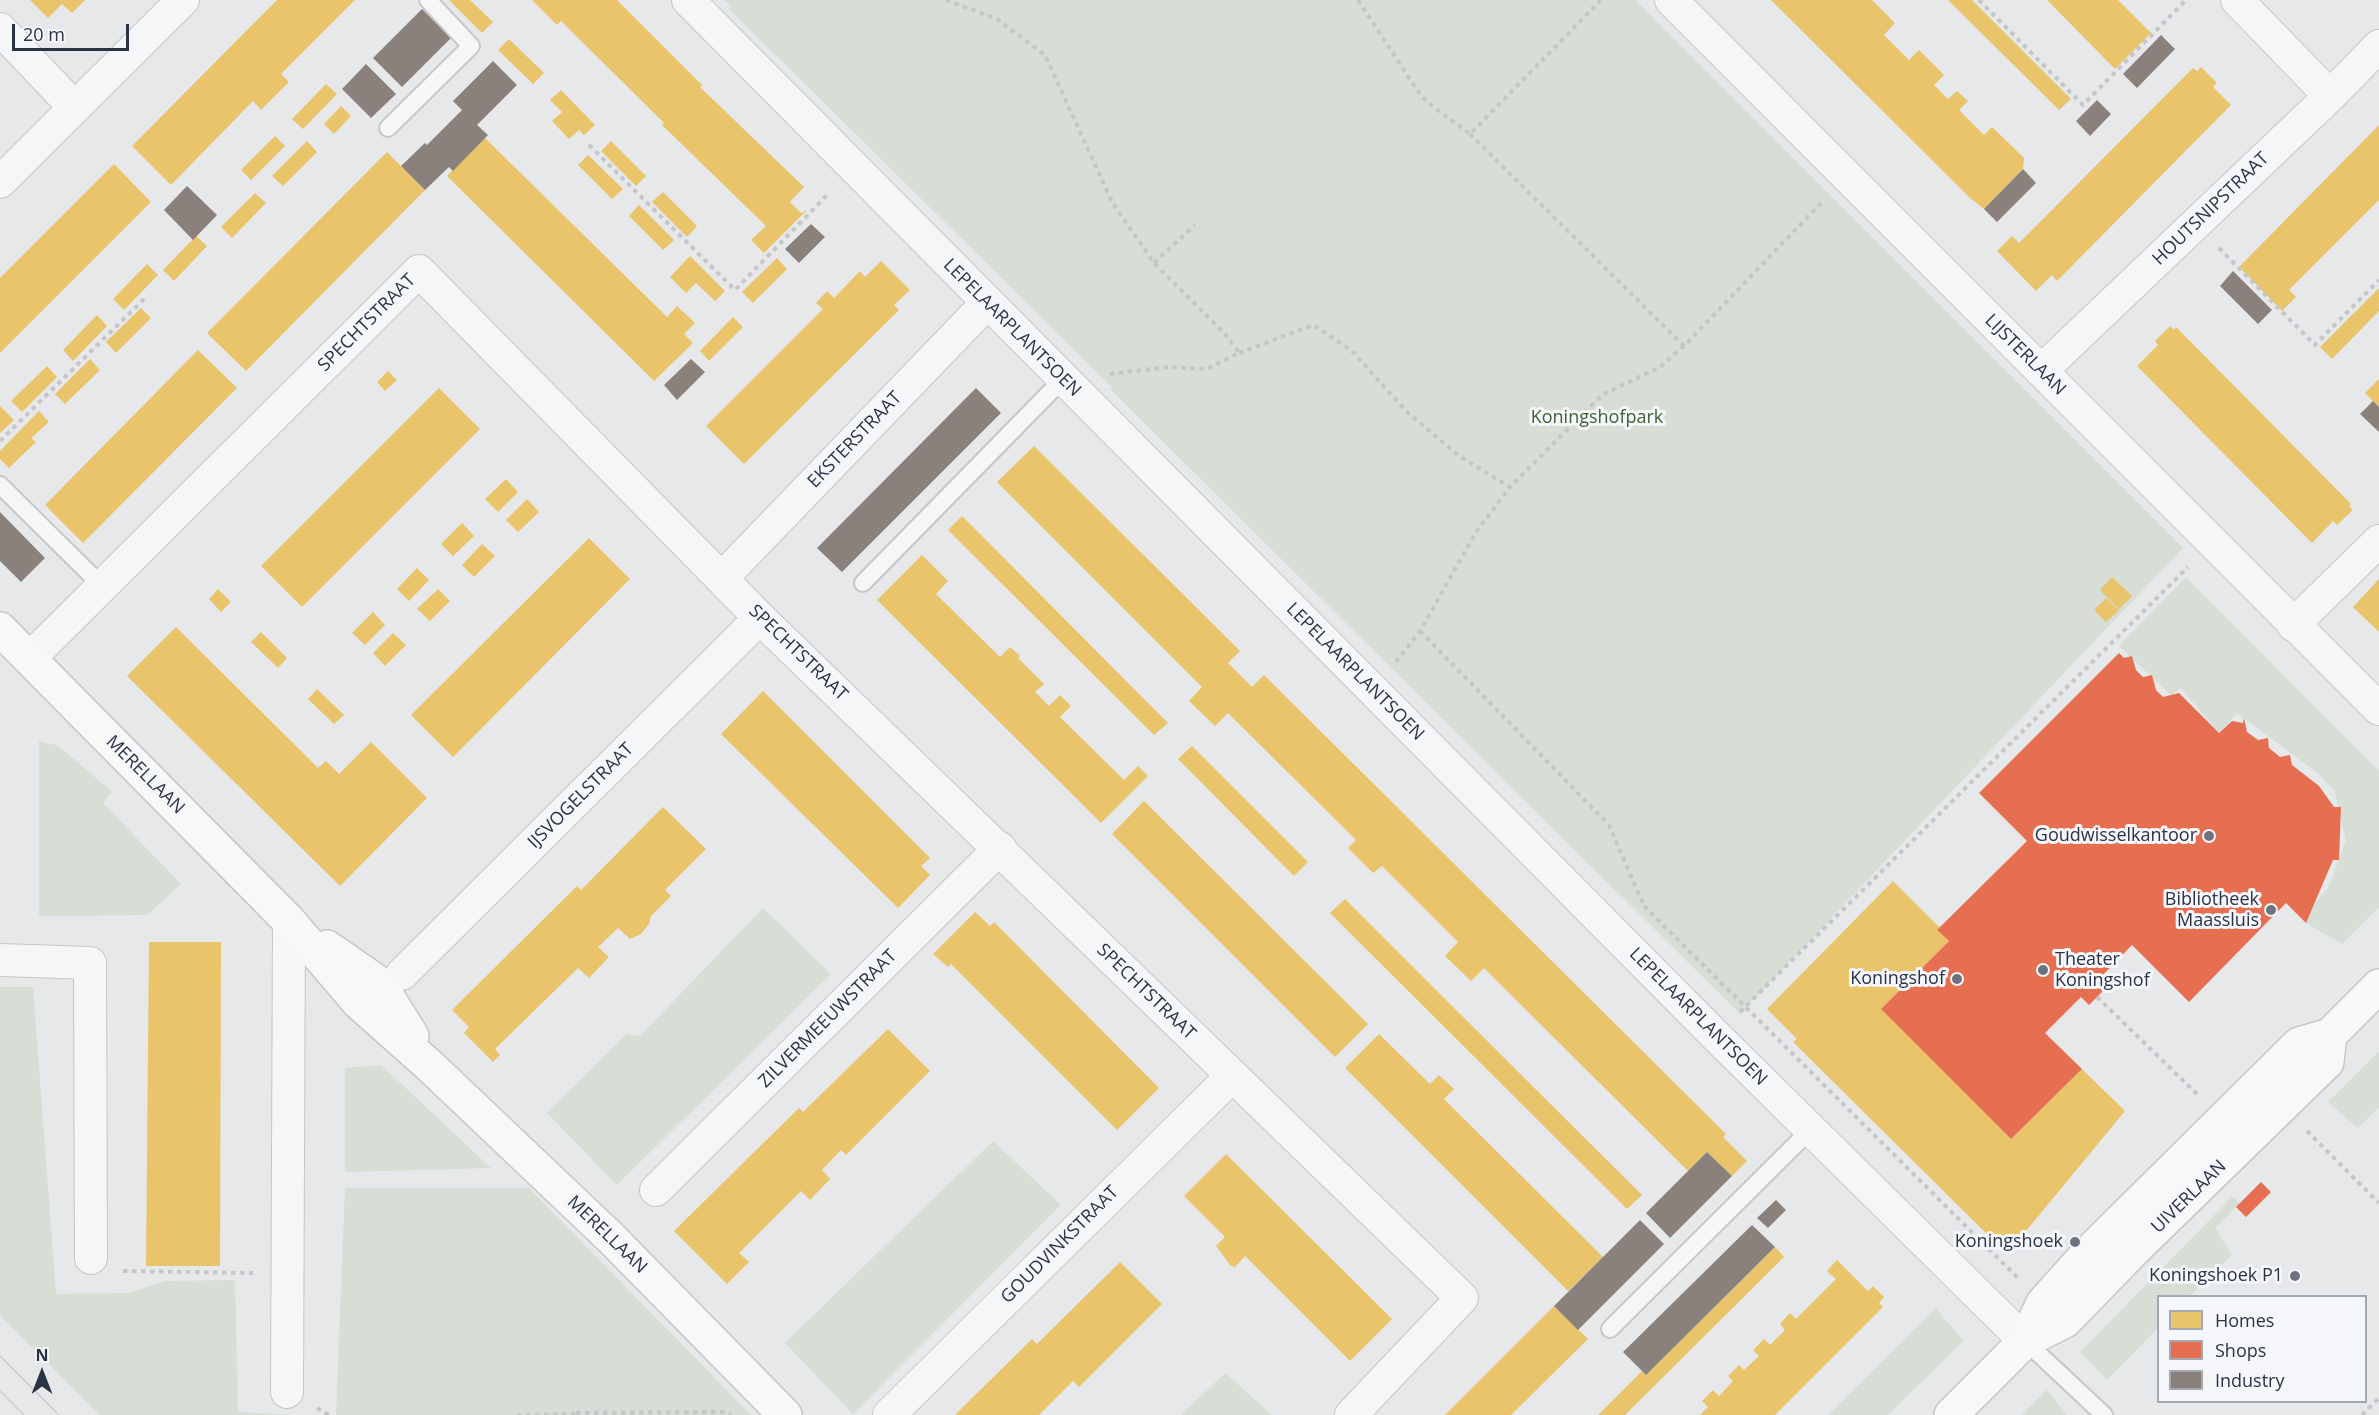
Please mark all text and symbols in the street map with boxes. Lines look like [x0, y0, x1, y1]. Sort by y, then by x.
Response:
scale bar [15, 12, 132, 50]
text: 20 m [23, 22, 65, 46]
street label: HOUTSNIPSTRAAT [2148, 148, 2274, 270]
street label: LEPELAARPLANTSOEN [939, 255, 1085, 401]
street label: SPECHTSTRAAT [314, 270, 420, 376]
street label: LIJSTERLAAN [1980, 310, 2070, 400]
street label: EKSTERSTRAAT [804, 387, 906, 493]
park label: Koningshofpark [1531, 407, 1663, 429]
street label: LEPELAARPLANTSOEN [1282, 599, 1428, 745]
street label: SPECHTSTRAAT [744, 600, 852, 706]
street label: MERELLAAN [101, 731, 189, 819]
street label: IJSVOGELSTRAAT [524, 739, 638, 853]
place label: Goudwisselkantoor [2035, 825, 2197, 847]
marker: Goudwisselkantoor [2202, 829, 2216, 843]
place label: Bibliotheek Maassluis [2165, 889, 2259, 932]
marker: Bibliotheek Maassluis [2264, 903, 2278, 917]
street label: SPECHTSTRAAT [1092, 939, 1200, 1045]
street label: LEPELAARPLANTSOEN [1625, 944, 1771, 1090]
street label: ZILVERMEEUWSTRAAT [755, 946, 901, 1092]
place label: Theater Koningshof [2055, 949, 2150, 992]
marker: Theater Koningshof [2036, 963, 2050, 977]
place label: Koningshof [1850, 968, 1945, 990]
marker: Koningshof [1950, 972, 1964, 986]
street label: UIVERLAAN [2147, 1156, 2231, 1238]
street label: GOUDVINKSTRAAT [997, 1182, 1123, 1308]
street label: MERELLAAN [563, 1192, 651, 1278]
place label: Koningshoek [1955, 1231, 2063, 1253]
marker: Koningshoek [2068, 1235, 2082, 1249]
place label: Koningshoek P1 [2149, 1265, 2283, 1287]
marker: Koningshoek P1 [2288, 1269, 2302, 1283]
legend [2157, 1295, 2367, 1403]
text: Homes [2215, 1308, 2274, 1332]
text: Shops [2215, 1338, 2266, 1362]
north arrow [12, 1343, 72, 1403]
text: N [35, 1344, 49, 1366]
text: Industry [2215, 1368, 2285, 1392]

